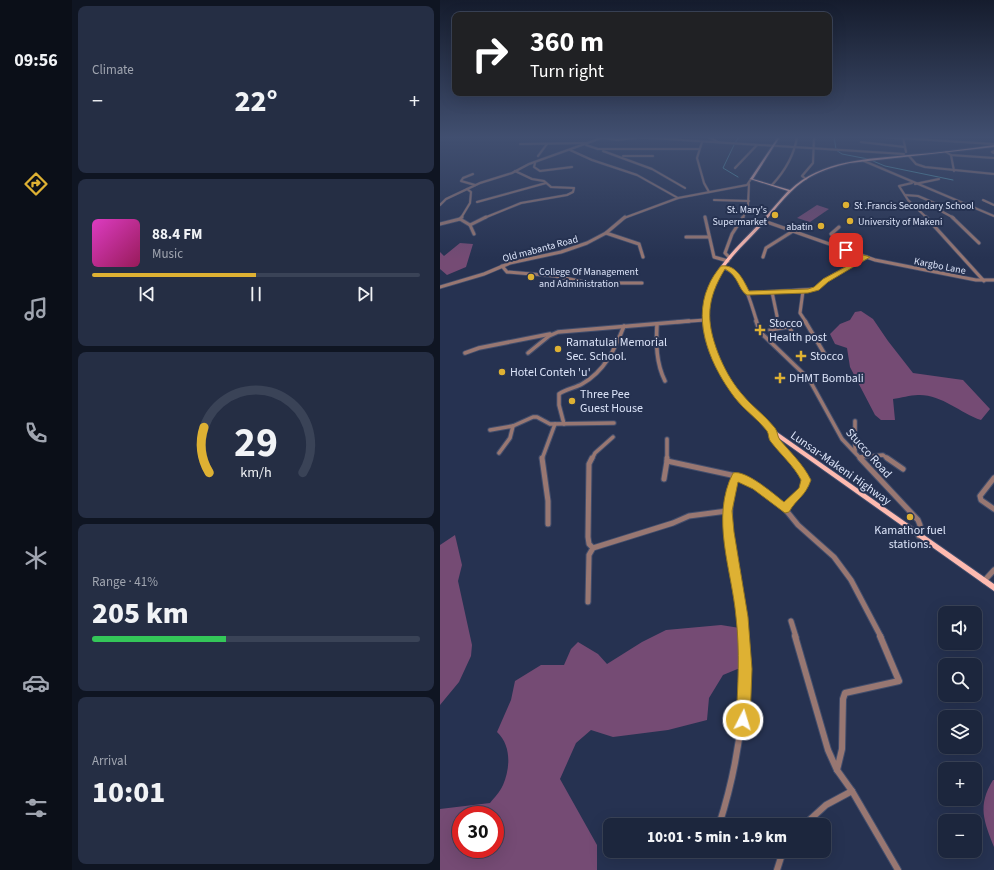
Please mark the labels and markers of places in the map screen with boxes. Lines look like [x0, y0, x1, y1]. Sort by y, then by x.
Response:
place label: St .Francis Secondary School [854, 199, 974, 213]
marker: St .Francis Secondary School [841, 200, 851, 210]
place label: St. Mary's Supermarket [712, 203, 768, 229]
marker: St. Mary's Supermarket [770, 210, 780, 220]
place label: University of Makeni [858, 215, 942, 229]
marker: University of Makeni [845, 216, 855, 226]
place label: abatin [786, 220, 813, 234]
marker: abatin [816, 221, 826, 231]
pin [829, 233, 863, 267]
place label: College Of Management and Administration [539, 265, 639, 291]
marker: College Of Management and Administration [526, 272, 536, 282]
place label: Stocco Health post [769, 315, 827, 346]
marker: Stocco Health post [754, 324, 766, 336]
place label: Ramatulai Memorial Sec. School. [566, 334, 667, 365]
marker: Ramatulai Memorial Sec. School. [553, 344, 563, 354]
place label: Stocco [810, 348, 843, 365]
marker: Stocco [795, 350, 807, 362]
place label: Hotel Conteh 'u' [510, 364, 591, 381]
marker: Hotel Conteh 'u' [497, 367, 507, 377]
place label: DHMT Bombali [789, 370, 864, 387]
marker: DHMT Bombali [774, 372, 786, 384]
place label: Three Pee Guest House [580, 386, 643, 417]
marker: Three Pee Guest House [567, 396, 577, 406]
marker: Kamathor fuel stations. [905, 512, 915, 522]
place label: Kamathor fuel stations. [874, 522, 946, 553]

